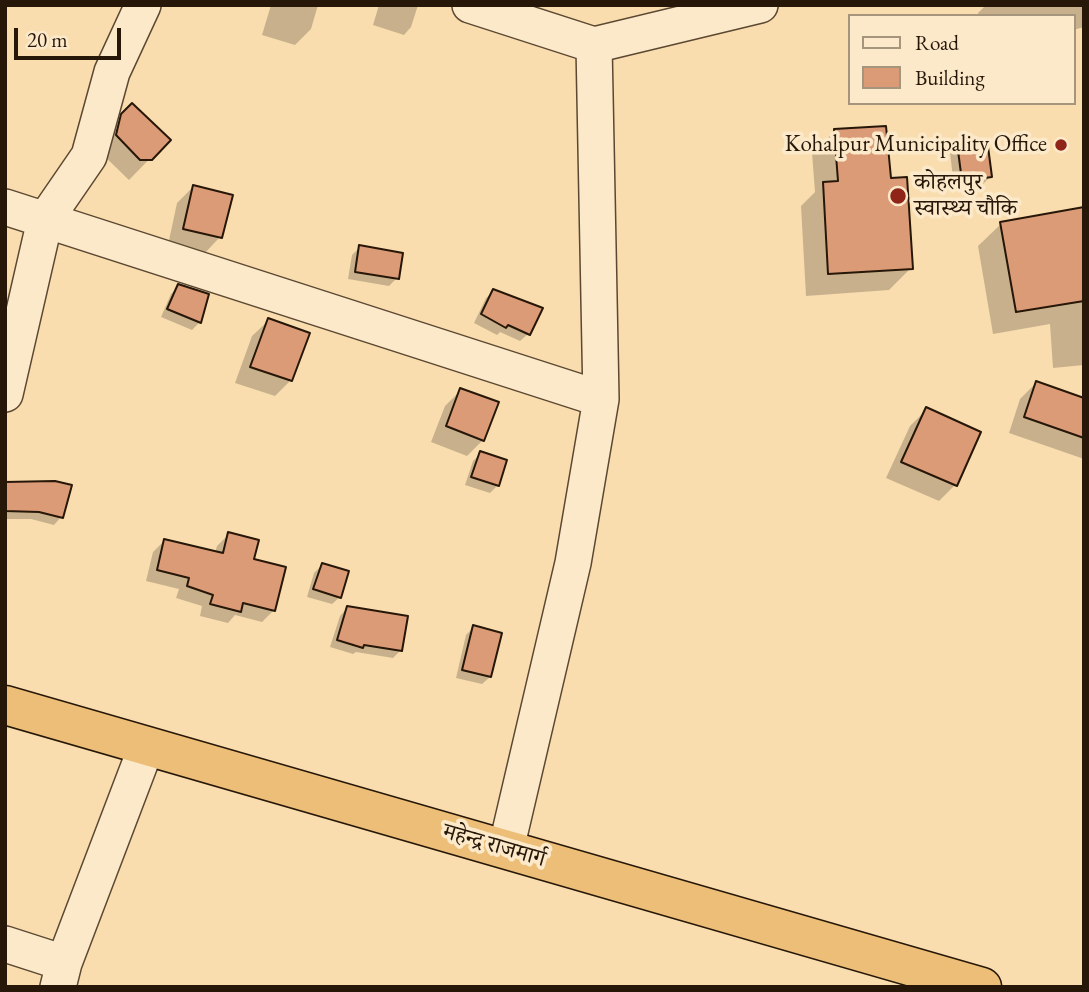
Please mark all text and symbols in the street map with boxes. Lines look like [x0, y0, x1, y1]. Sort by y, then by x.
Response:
scale bar [18, 14, 124, 58]
legend [848, 14, 1075, 105]
text: 20 m [27, 26, 68, 53]
text: Road [915, 29, 959, 56]
text: Building [915, 64, 985, 91]
place label: Kohalpur Municipality Office [785, 131, 1047, 159]
marker: Kohalpur Municipality Office [1053, 137, 1069, 153]
place label: कोहलपुर स्वास्थ्य चौकि [914, 169, 1017, 223]
marker: कोहलपुर स्वास्थ्य चौकि [888, 186, 908, 206]
street label: महेन्द्र राजमार्ग [439, 818, 549, 874]

